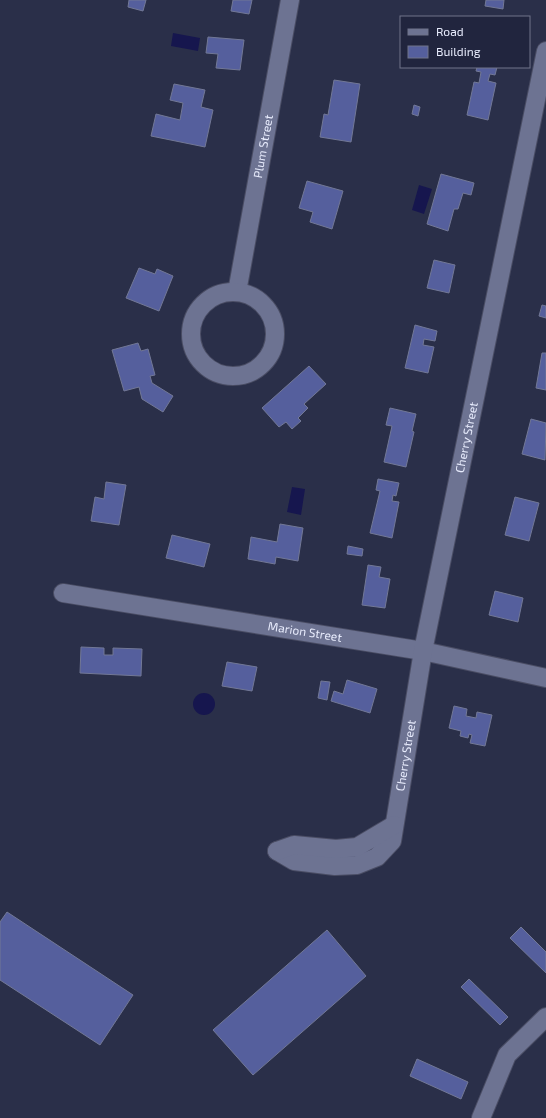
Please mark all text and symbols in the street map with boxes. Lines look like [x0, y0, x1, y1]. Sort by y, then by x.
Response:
legend [400, 16, 530, 68]
text: Road [436, 24, 464, 38]
text: Building [436, 44, 481, 58]
street label: Plum Street [250, 113, 275, 179]
street label: Cherry Street [452, 400, 480, 474]
street label: Marion Street [267, 618, 343, 644]
street label: Cherry Street [392, 718, 418, 792]

